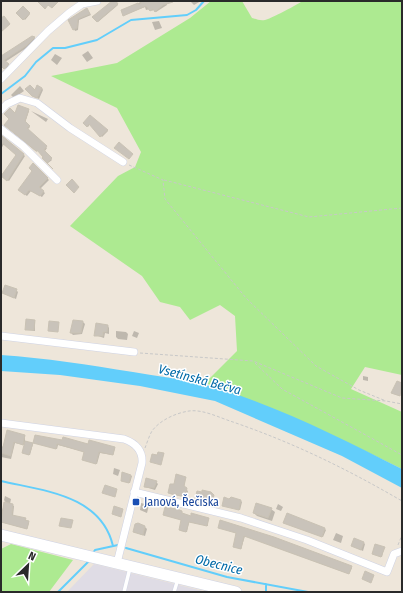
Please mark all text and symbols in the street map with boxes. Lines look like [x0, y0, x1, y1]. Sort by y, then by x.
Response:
water label: Vsetínská Bečva [157, 361, 243, 398]
place label: Janová, Řečiska [144, 494, 219, 509]
marker: Janová, Řečiska [131, 497, 141, 507]
north arrow [8, 545, 48, 585]
text: N [26, 549, 38, 564]
water label: Obecnice [194, 551, 244, 578]

